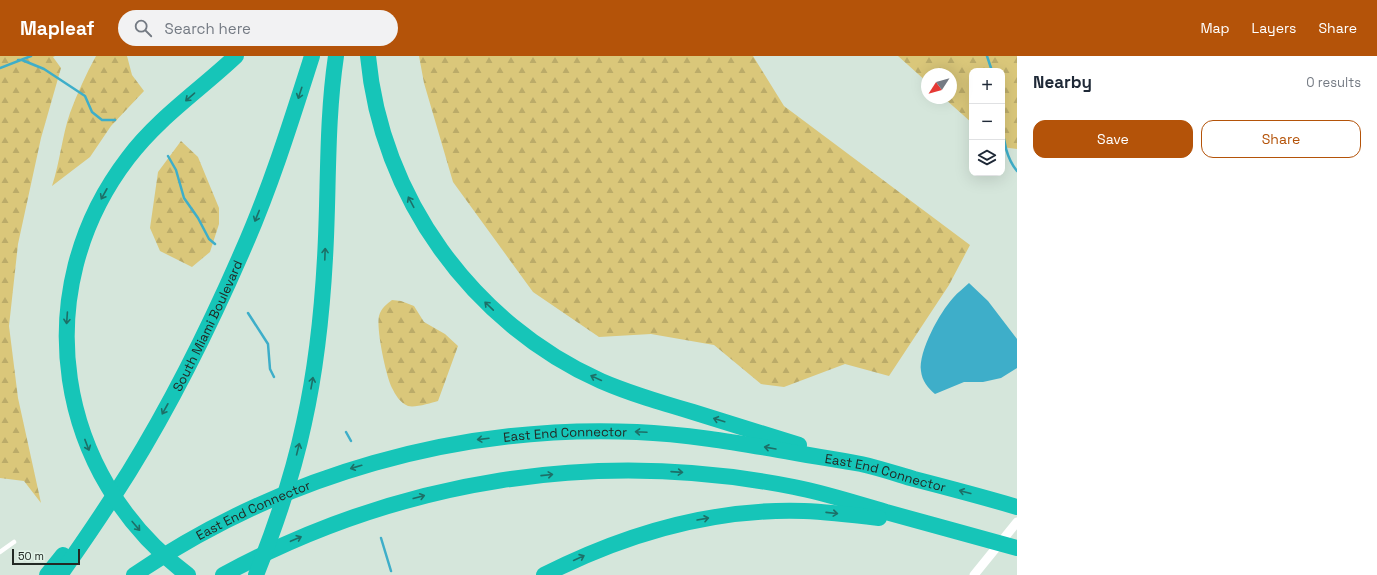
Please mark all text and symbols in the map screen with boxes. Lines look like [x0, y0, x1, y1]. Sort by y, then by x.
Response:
search box [118, 10, 398, 46]
text: Mapleaf [20, 16, 94, 41]
icon: search [132, 17, 154, 39]
text: Search here [164, 19, 251, 38]
text: Map [1200, 19, 1230, 37]
text: Layers [1252, 19, 1296, 37]
text: Share [1318, 19, 1357, 37]
north arrow [921, 68, 957, 104]
map controls [969, 68, 1005, 176]
button: + [969, 68, 1005, 104]
text: Nearby [1033, 71, 1092, 93]
text: 0 results [1306, 74, 1361, 91]
one-way arrow [296, 87, 303, 100]
one-way arrow [185, 92, 195, 101]
button: − [969, 104, 1005, 140]
button: Save [1033, 120, 1193, 158]
button: Share [1201, 120, 1361, 158]
button: layers [969, 140, 1005, 176]
one-way arrow [100, 188, 108, 200]
one-way arrow [407, 196, 415, 208]
one-way arrow [252, 209, 260, 221]
one-way arrow [321, 248, 329, 261]
street label: South Miami Boulevard [169, 258, 246, 394]
one-way arrow [484, 301, 494, 311]
one-way arrow [64, 311, 71, 324]
one-way arrow [590, 374, 602, 381]
one-way arrow [308, 377, 316, 390]
one-way arrow [160, 403, 168, 415]
one-way arrow [712, 416, 725, 423]
street label: East End Connector [502, 423, 627, 446]
one-way arrow [635, 428, 648, 436]
one-way arrow [477, 435, 490, 443]
one-way arrow [84, 438, 92, 450]
one-way arrow [295, 443, 302, 456]
one-way arrow [763, 444, 776, 452]
street label: East End Connector [824, 450, 948, 496]
one-way arrow [350, 464, 363, 472]
one-way arrow [670, 469, 683, 476]
one-way arrow [540, 471, 553, 478]
street label: East End Connector [193, 477, 313, 544]
one-way arrow [959, 488, 972, 496]
one-way arrow [412, 493, 425, 500]
one-way arrow [825, 509, 838, 516]
one-way arrow [696, 515, 709, 523]
one-way arrow [131, 521, 140, 532]
one-way arrow [290, 535, 302, 543]
scale bar [12, 547, 80, 566]
text: 50 m [18, 549, 44, 563]
one-way arrow [573, 554, 585, 561]

